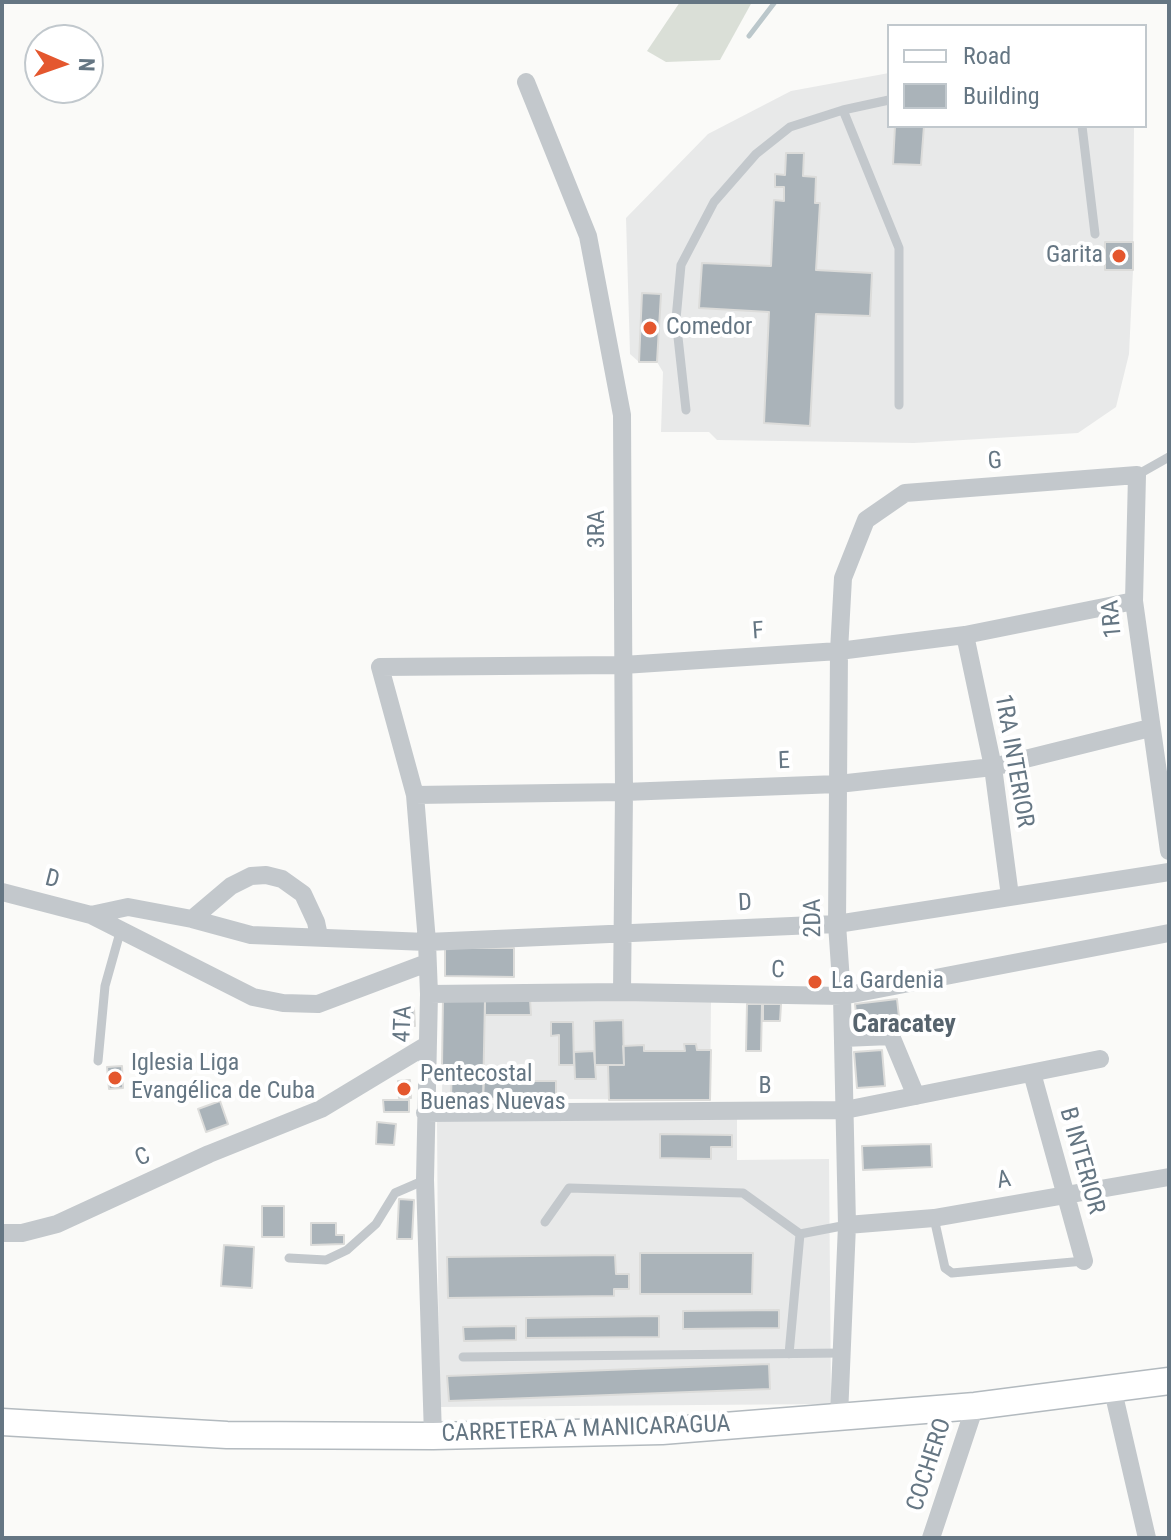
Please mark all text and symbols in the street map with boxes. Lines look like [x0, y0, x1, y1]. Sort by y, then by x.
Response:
north arrow [24, 24, 104, 104]
legend [887, 24, 1147, 128]
text: Road [963, 42, 1011, 70]
text: N [74, 58, 99, 72]
text: Building [963, 82, 1040, 110]
place label: Garita [1046, 242, 1103, 270]
marker: Garita [1110, 247, 1128, 265]
place label: Comedor [666, 314, 752, 342]
marker: Comedor [641, 319, 659, 337]
street label: G [987, 447, 1003, 477]
street label: 3RA [584, 510, 612, 548]
street label: 1RA [1097, 599, 1129, 639]
street label: F [751, 617, 765, 647]
street label: 1RA INTERIOR [987, 692, 1039, 830]
street label: E [778, 747, 790, 777]
street label: D [42, 864, 62, 896]
street label: D [737, 889, 753, 919]
street label: 2DA [799, 898, 829, 938]
street label: C [771, 956, 785, 986]
place label: La Gardenia [831, 968, 944, 996]
marker: La Gardenia [806, 973, 824, 991]
street label: 4TA [389, 1005, 419, 1043]
district label: Caracatey [852, 1009, 956, 1041]
place label: Iglesia Liga Evangélica de Cuba [131, 1050, 315, 1106]
place label: Pentecostal Buenas Nuevas [420, 1061, 566, 1117]
marker: Iglesia Liga Evangélica de Cuba [106, 1069, 124, 1087]
street label: B [758, 1073, 772, 1101]
marker: Pentecostal Buenas Nuevas [395, 1080, 413, 1098]
street label: B INTERIOR [1052, 1104, 1110, 1218]
street label: C [131, 1142, 155, 1174]
street label: A [995, 1166, 1013, 1196]
street label: CARRETERA A MANICARAGUA [441, 1411, 731, 1449]
street label: COCHERO [902, 1415, 958, 1515]

